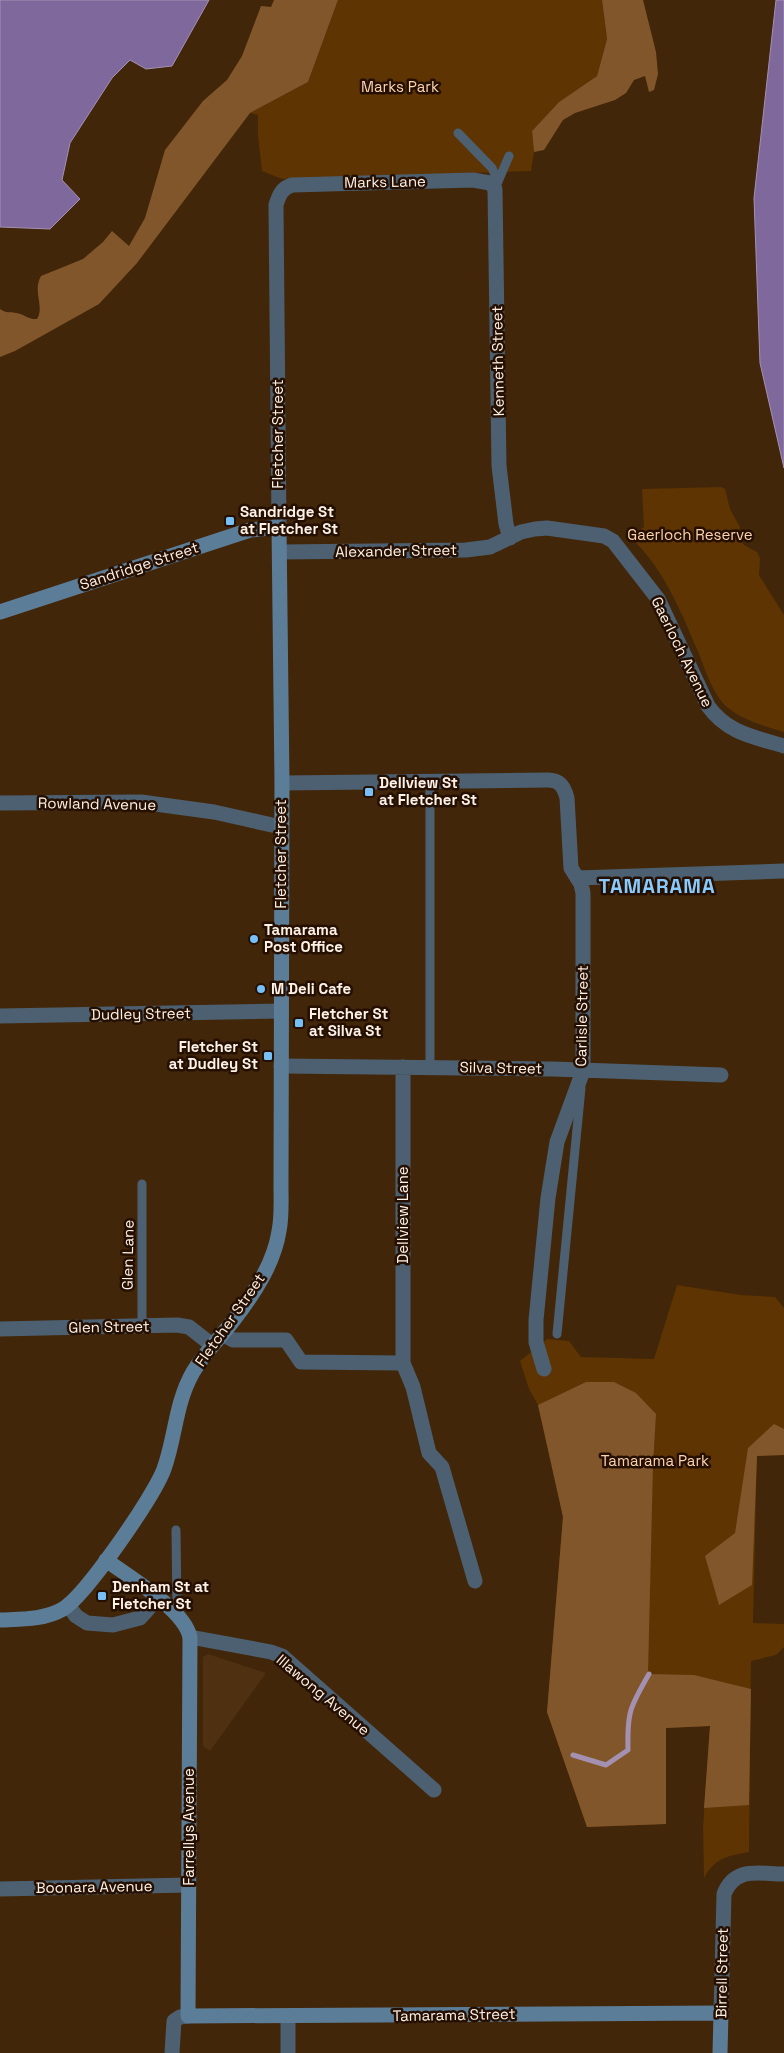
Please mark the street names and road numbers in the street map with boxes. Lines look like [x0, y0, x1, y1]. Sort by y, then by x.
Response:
street label: Marks Lane [344, 171, 426, 192]
street label: Kenneth Street [487, 306, 508, 416]
street label: Fletcher Street [268, 379, 287, 489]
street label: Sandridge Street [77, 537, 201, 594]
street label: Alexander Street [335, 540, 457, 561]
street label: Gaerloch Avenue [647, 593, 717, 710]
street label: Rowland Avenue [38, 793, 156, 814]
street label: Fletcher Street [271, 799, 290, 909]
street label: Carlisle Street [571, 965, 592, 1067]
street label: Dudley Street [91, 1003, 191, 1024]
street label: Silva Street [459, 1057, 543, 1078]
street label: Dellview Lane [393, 1166, 412, 1264]
street label: Glen Lane [117, 1220, 138, 1290]
street label: Fletcher Street [190, 1269, 269, 1370]
street label: Glen Street [68, 1316, 150, 1337]
street label: Illawong Avenue [273, 1650, 374, 1739]
street label: Farrellys Avenue [179, 1768, 198, 1886]
street label: Boonara Avenue [35, 1876, 153, 1897]
street label: Birrell Street [711, 1927, 732, 2018]
street label: Tamarama Street [392, 2004, 516, 2025]

